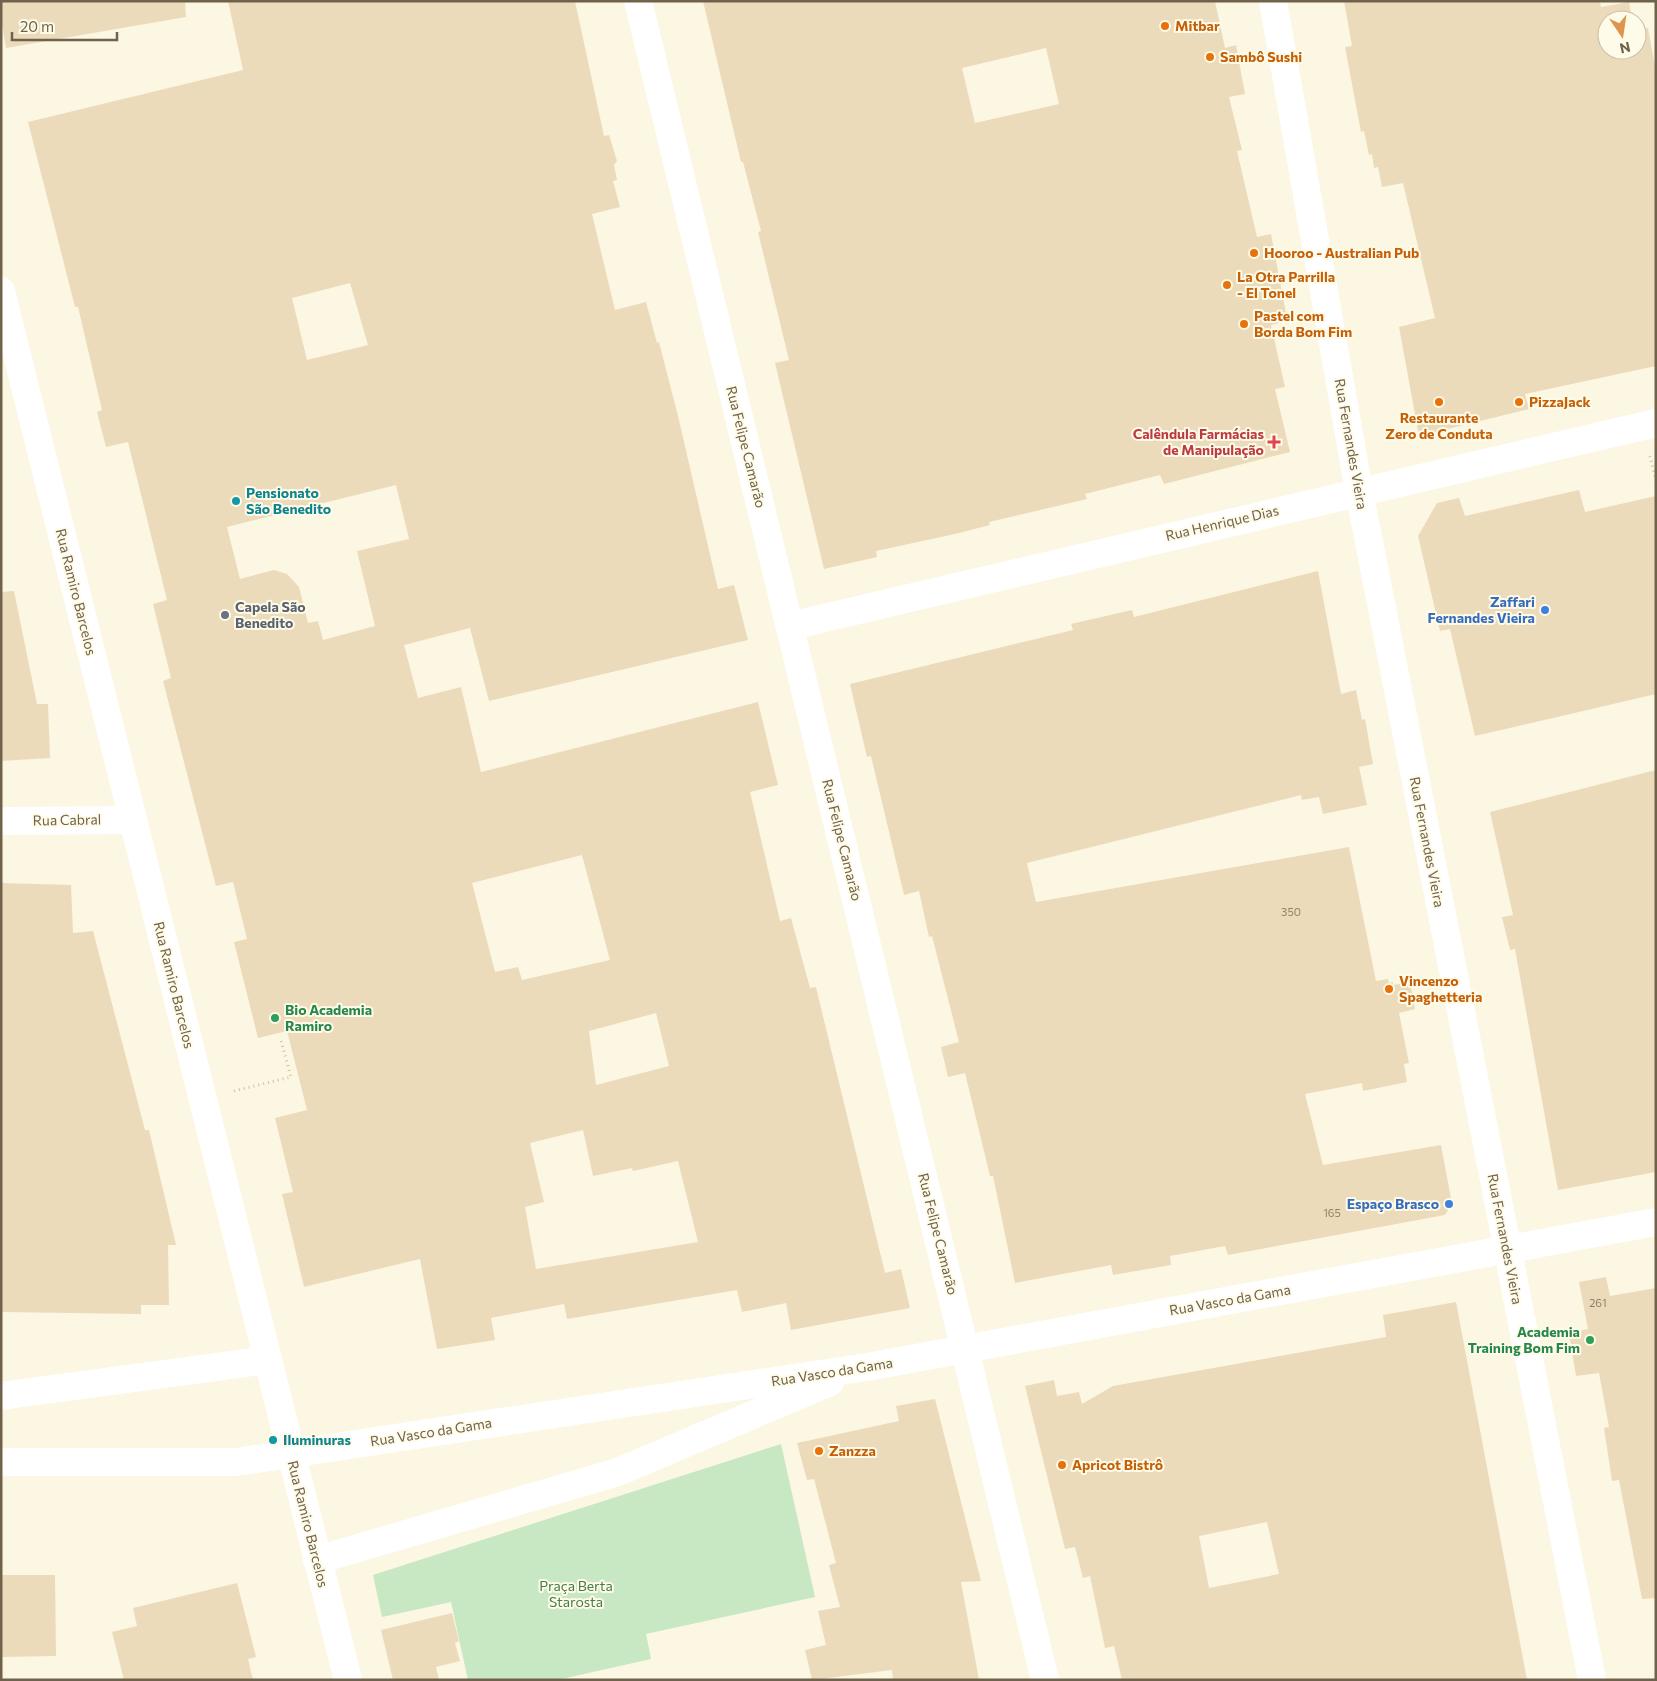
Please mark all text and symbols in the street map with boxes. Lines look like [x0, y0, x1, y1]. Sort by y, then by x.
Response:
scale bar [12, 10, 118, 42]
north arrow [1597, 10, 1647, 60]
text: 20 m [20, 17, 54, 35]
place label: Mitbar [1175, 17, 1220, 34]
marker: Mitbar [1159, 20, 1171, 32]
text: N [1618, 39, 1632, 58]
place label: Sambô Sushi [1220, 48, 1302, 65]
marker: Sambô Sushi [1204, 51, 1216, 63]
place label: Hooroo - Australian Pub [1264, 244, 1419, 261]
marker: Hooroo - Australian Pub [1248, 247, 1260, 259]
place label: La Otra Parrilla - El Tonel [1237, 268, 1335, 301]
marker: La Otra Parrilla - El Tonel [1221, 279, 1233, 291]
place label: Pastel com Borda Bom Fim [1254, 307, 1352, 340]
marker: Pastel com Borda Bom Fim [1238, 318, 1250, 330]
street label: Rua Fernandes Vieira [1332, 377, 1371, 511]
street label: Rua Felipe Camarão [723, 384, 770, 510]
place label: PizzaJack [1529, 393, 1590, 410]
marker: Restaurante Zero de Conduta [1433, 396, 1445, 408]
marker: PizzaJack [1513, 396, 1525, 408]
place label: Restaurante Zero de Conduta [1385, 409, 1493, 442]
place label: Calêndula Farmácias de Manipulação [1133, 425, 1264, 458]
marker: Calêndula Farmácias de Manipulação [1268, 436, 1280, 448]
place label: Pensionato São Benedito [246, 484, 331, 517]
marker: Pensionato São Benedito [230, 495, 242, 507]
street label: Rua Henrique Dias [1164, 501, 1280, 544]
street label: Rua Ramiro Barcelos [52, 527, 100, 657]
place label: Zaffari Fernandes Vieira [1427, 593, 1535, 626]
place label: Capela São Benedito [235, 598, 306, 631]
marker: Zaffari Fernandes Vieira [1539, 604, 1551, 616]
marker: Capela São Benedito [219, 609, 231, 621]
street label: Rua Fernandes Vieira [1406, 775, 1448, 909]
street label: Rua Felipe Camarão [819, 777, 866, 903]
street label: Rua Cabral [33, 810, 101, 829]
house number: 350 [1281, 905, 1301, 918]
street label: Rua Ramiro Barcelos [150, 920, 198, 1050]
place label: Vincenzo Spaghetteria [1399, 972, 1482, 1005]
marker: Vincenzo Spaghetteria [1383, 983, 1395, 995]
place label: Bio Academia Ramiro [285, 1001, 372, 1034]
marker: Bio Academia Ramiro [269, 1012, 281, 1024]
street label: Rua Felipe Camarão [915, 1171, 962, 1297]
street label: Rua Fernandes Vieira [1484, 1172, 1526, 1306]
place label: Espaço Brasco [1347, 1195, 1439, 1212]
marker: Espaço Brasco [1443, 1198, 1455, 1210]
house number: 165 [1323, 1206, 1341, 1219]
street label: Rua Vasco da Gama [1168, 1280, 1292, 1319]
house number: 261 [1589, 1296, 1607, 1309]
place label: Academia Training Bom Fim [1468, 1323, 1580, 1356]
marker: Academia Training Bom Fim [1584, 1334, 1596, 1346]
street label: Rua Vasco da Gama [770, 1353, 894, 1390]
street label: Rua Vasco da Gama [369, 1413, 493, 1450]
place label: Iluminuras [283, 1431, 351, 1448]
marker: Iluminuras [267, 1434, 279, 1446]
place label: Zanzza [829, 1442, 876, 1459]
marker: Zanzza [813, 1445, 825, 1457]
place label: Apricot Bistrô [1072, 1456, 1163, 1473]
street label: Rua Ramiro Barcelos [284, 1459, 332, 1589]
marker: Apricot Bistrô [1056, 1459, 1068, 1471]
park label: Praça Berta Starosta [539, 1577, 613, 1610]

